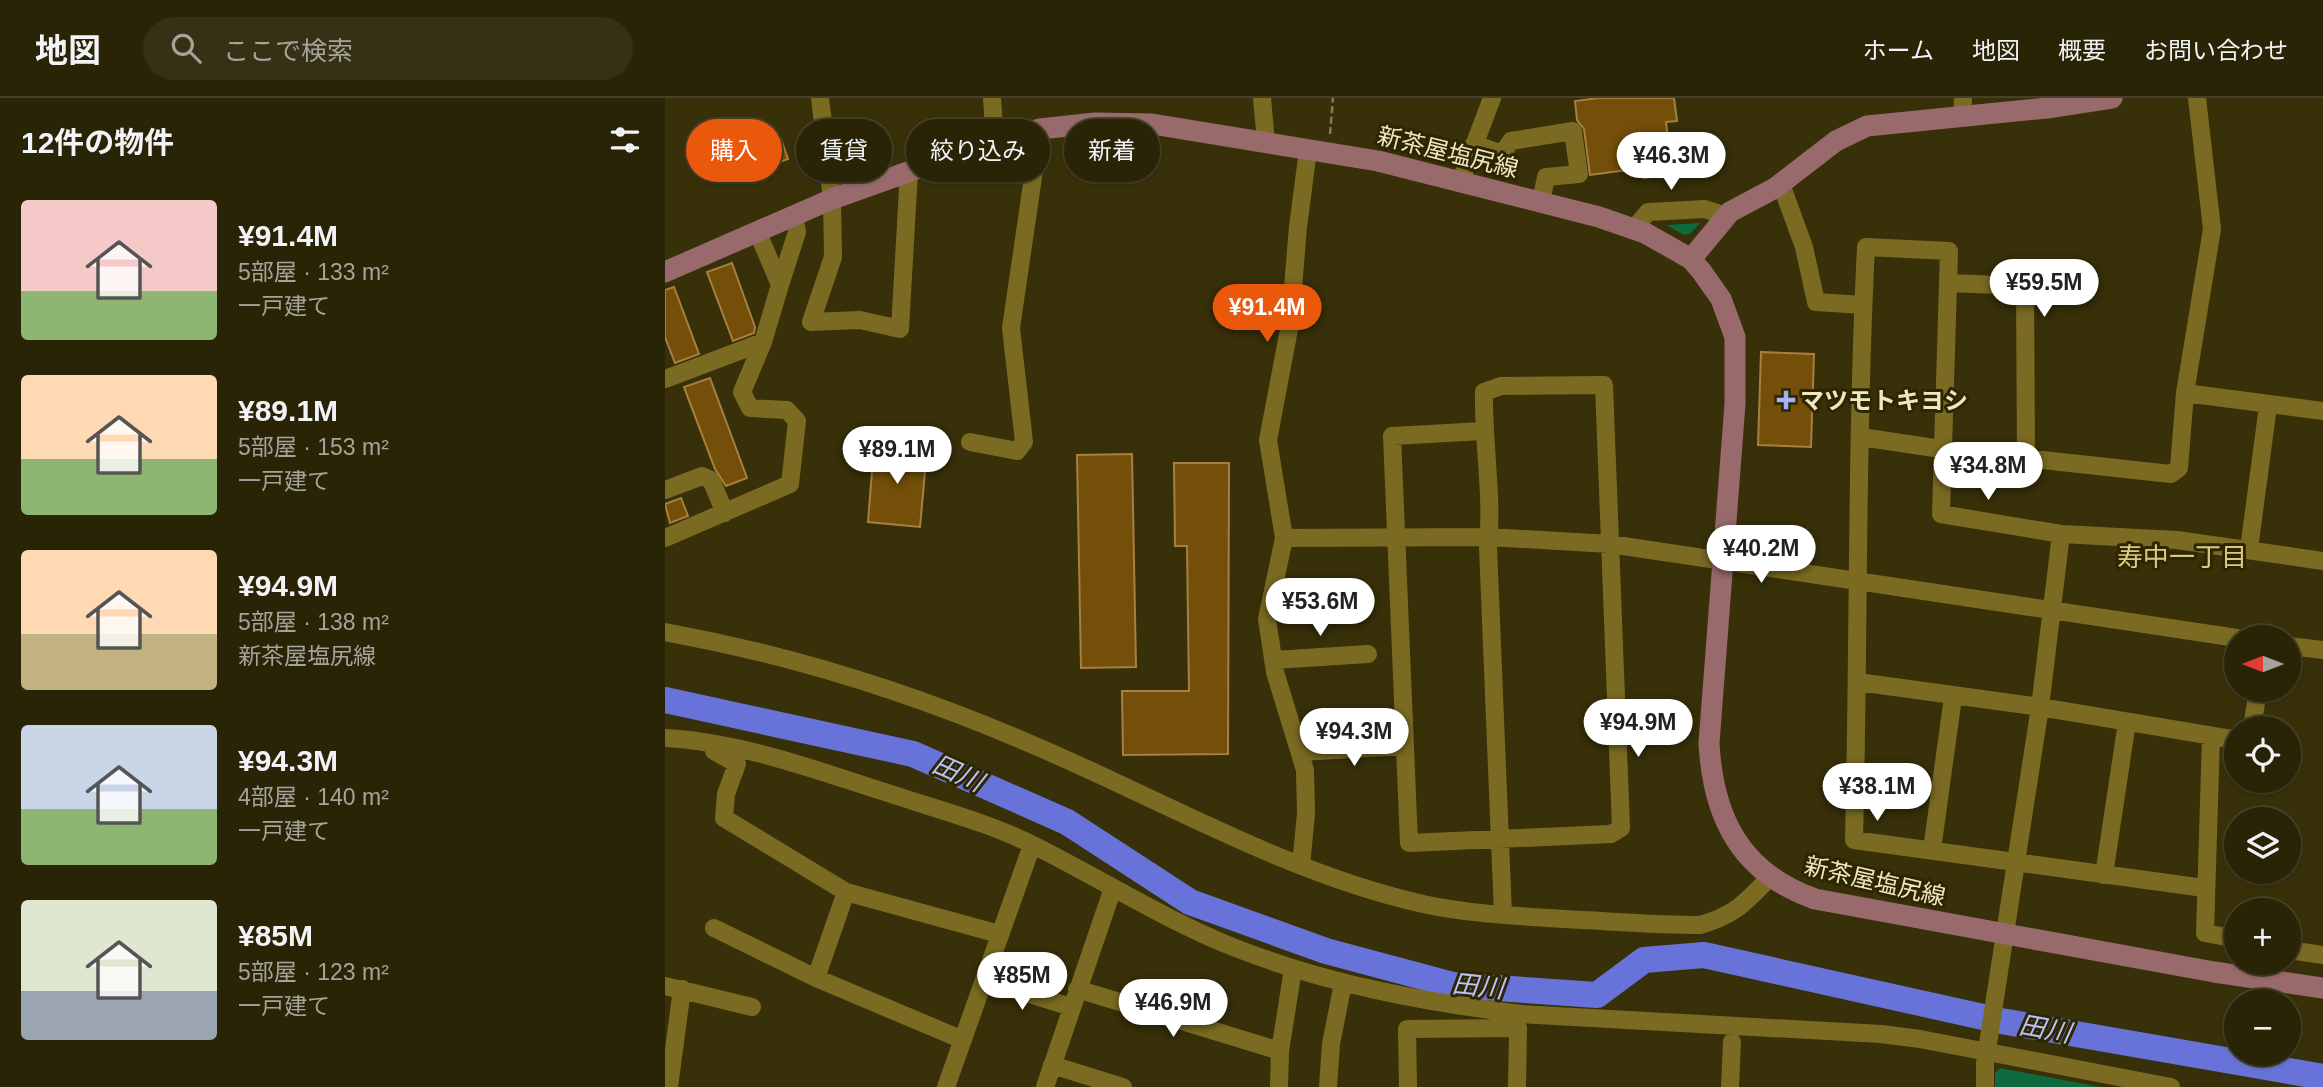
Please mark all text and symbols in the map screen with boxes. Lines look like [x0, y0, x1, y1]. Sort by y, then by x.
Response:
search box [143, 17, 633, 80]
icon: search [167, 29, 205, 67]
text: 地図 [35, 32, 101, 69]
text: ここで検索 [223, 36, 353, 66]
text: ホーム [1863, 37, 1934, 64]
text: 地図 [1972, 37, 2020, 64]
text: 概要 [2058, 37, 2106, 64]
text: お問い合わせ [2144, 37, 2288, 64]
chip: 購入 [686, 119, 782, 182]
chip: 賃貸 [796, 119, 892, 182]
chip: 絞り込み [906, 119, 1050, 182]
chip: 新着 [1064, 119, 1160, 182]
icon: filters [606, 121, 644, 159]
street label: 新茶屋塩尻線 [1375, 121, 1521, 183]
text: 12件の物件 [21, 126, 174, 159]
pin: ¥46.3M [1614, 132, 1728, 192]
text: ¥46.3M [1633, 142, 1709, 168]
text: ¥91.4M [238, 219, 338, 252]
icon: home [77, 228, 161, 312]
text: 5部屋 · 133 m² [238, 259, 389, 285]
pin: ¥59.5M [1987, 260, 2101, 319]
text: ¥59.5M [2006, 269, 2082, 295]
pin: ¥91.4M [1210, 285, 1324, 344]
text: 一戸建て [238, 293, 330, 319]
text: ¥91.4M [1229, 294, 1305, 320]
place label: マツモトキヨシ [1800, 387, 1968, 414]
marker: マツモトキヨシ [1778, 392, 1794, 408]
text: ¥89.1M [238, 394, 338, 427]
icon: home [77, 403, 161, 487]
pin: ¥89.1M [840, 426, 954, 486]
text: 5部屋 · 153 m² [238, 434, 389, 460]
text: ¥89.1M [859, 436, 935, 462]
pin: ¥34.8M [1931, 442, 2045, 502]
text: ¥34.8M [1950, 452, 2026, 478]
text: 一戸建て [238, 468, 330, 494]
pin: ¥40.2M [1704, 526, 1818, 585]
text: ¥40.2M [1723, 535, 1799, 561]
district label: 寿中一丁目 [2117, 542, 2247, 572]
text: ¥94.9M [238, 569, 338, 602]
icon: home [77, 578, 161, 662]
pin: ¥53.6M [1263, 578, 1377, 638]
text: ¥53.6M [1282, 588, 1358, 614]
text: 5部屋 · 138 m² [238, 609, 389, 635]
north arrow [2224, 625, 2301, 702]
map controls [2224, 625, 2301, 1066]
text: 新茶屋塩尻線 [238, 643, 376, 669]
pin: ¥94.9M [1581, 700, 1695, 759]
pin: ¥94.3M [1297, 708, 1411, 768]
text: ¥94.9M [1600, 709, 1676, 735]
button: locate [2224, 716, 2301, 793]
text: ¥94.3M [1316, 718, 1392, 744]
text: ¥94.3M [238, 744, 338, 777]
water label: 田川 [928, 749, 991, 798]
icon: home [77, 753, 161, 837]
pin: ¥38.1M [1820, 764, 1934, 823]
text: ¥38.1M [1839, 773, 1915, 799]
text: 4部屋 · 140 m² [238, 784, 389, 810]
button: layers [2224, 807, 2301, 884]
text: 一戸建て [238, 818, 330, 844]
street label: 新茶屋塩尻線 [1802, 852, 1948, 910]
button: + [2224, 898, 2301, 975]
text: ¥85M [238, 919, 313, 952]
icon: home [77, 928, 161, 1012]
pin: ¥85M [981, 953, 1063, 1012]
text: 5部屋 · 123 m² [238, 959, 389, 985]
text: ¥85M [993, 962, 1051, 988]
water label: 田川 [1451, 968, 1508, 1004]
pin: ¥46.9M [1116, 979, 1230, 1039]
text: ¥46.9M [1135, 989, 1211, 1015]
button: − [2224, 989, 2301, 1066]
text: 一戸建て [238, 993, 330, 1019]
water label: 田川 [2017, 1010, 2076, 1049]

